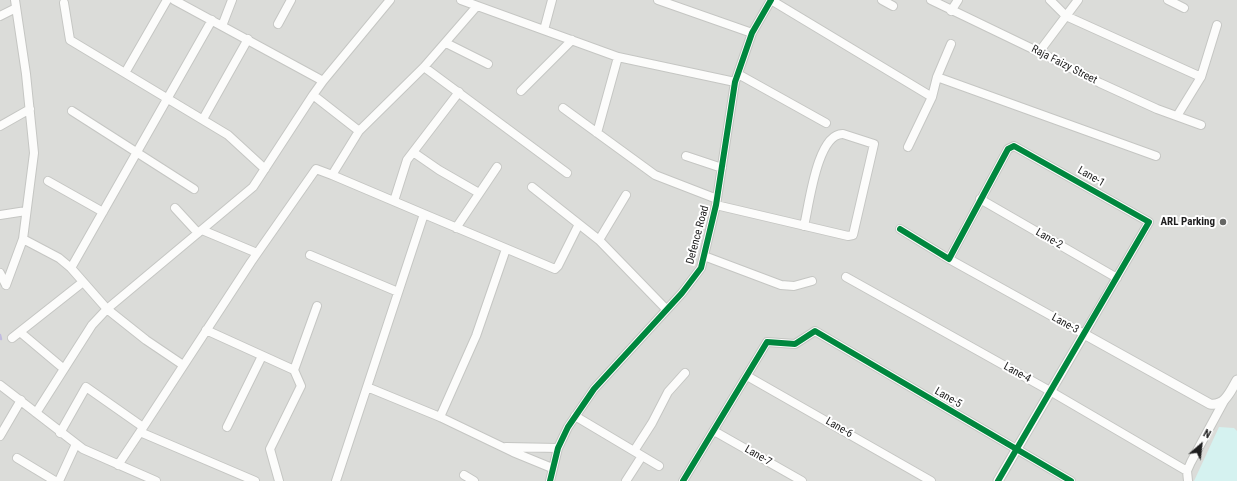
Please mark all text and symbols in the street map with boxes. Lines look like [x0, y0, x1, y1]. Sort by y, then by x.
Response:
street label: Raja Faizy Street [1029, 43, 1099, 87]
street label: Lane-1 [1075, 164, 1107, 190]
street label: Defence Road [684, 204, 712, 266]
place label: ARL Parking [1161, 215, 1215, 229]
marker: ARL Parking [1218, 217, 1228, 227]
street label: Lane-2 [1033, 226, 1065, 252]
street label: Lane-3 [1049, 311, 1081, 337]
street label: Lane-4 [1001, 360, 1033, 386]
street label: Lane-5 [932, 385, 964, 411]
street label: Lane-6 [823, 415, 855, 441]
north arrow [1181, 425, 1221, 465]
text: N [1201, 427, 1213, 441]
street label: Lane-7 [742, 443, 774, 469]

